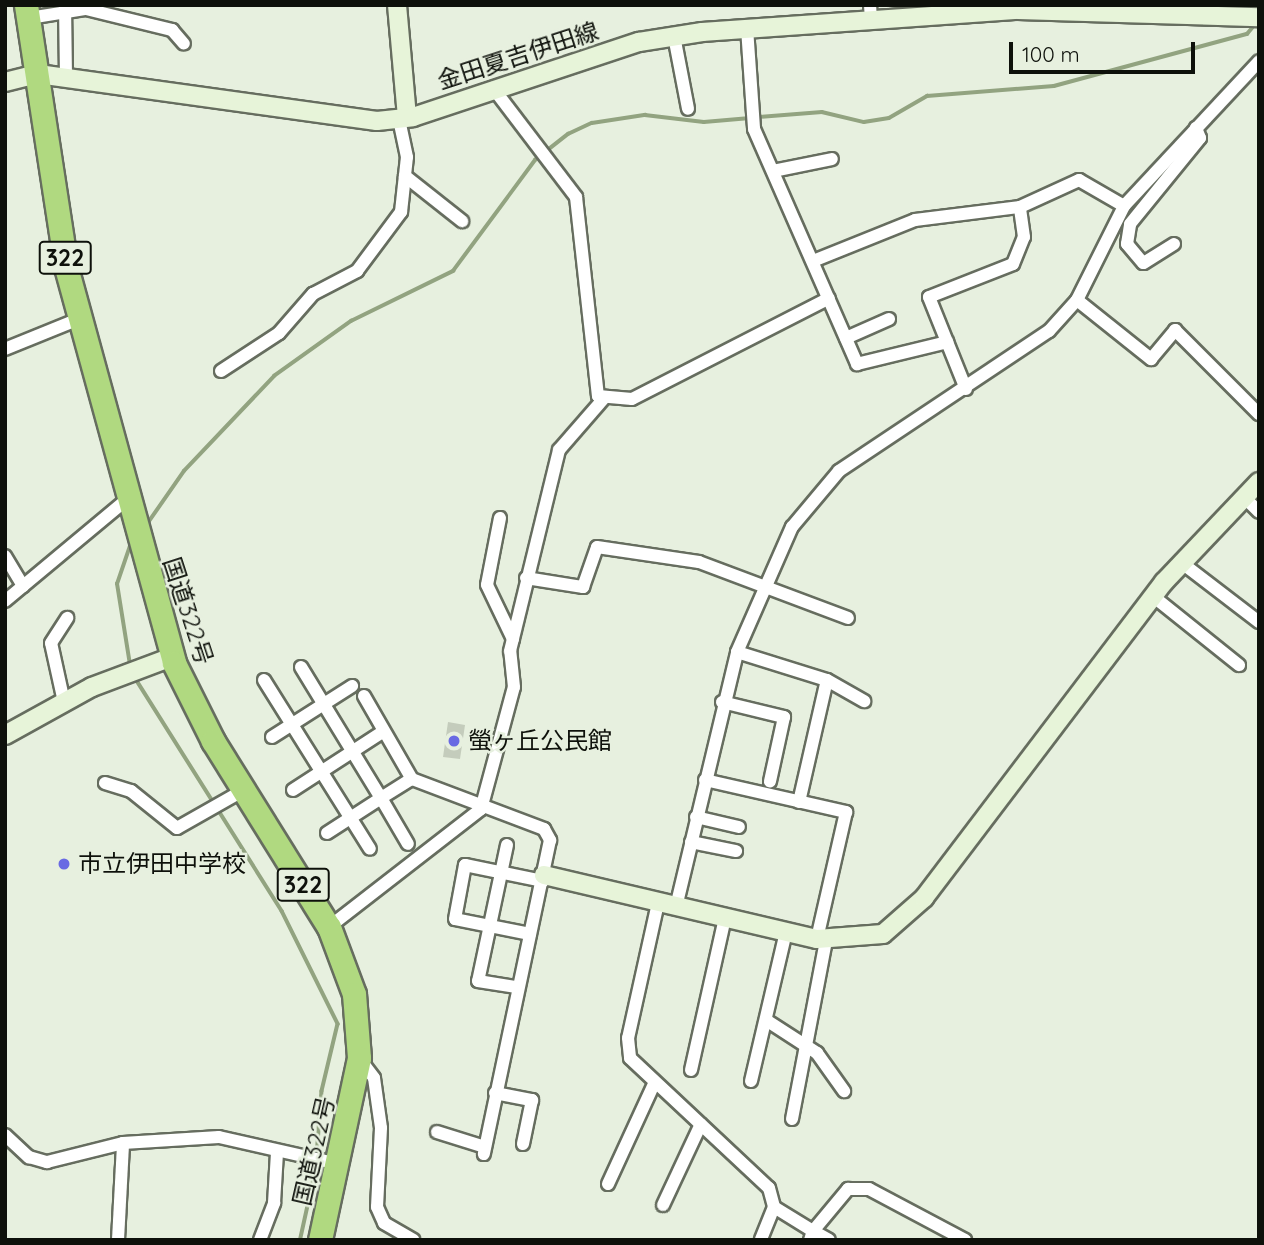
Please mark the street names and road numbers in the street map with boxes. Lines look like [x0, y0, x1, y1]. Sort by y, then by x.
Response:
street label: 金田夏吉伊田線 [434, 16, 602, 96]
road number: 322 [37, 238, 93, 278]
street label: 国道322号 [157, 554, 219, 668]
road number: 322 [275, 866, 331, 904]
street label: 国道322号 [287, 1094, 341, 1208]

